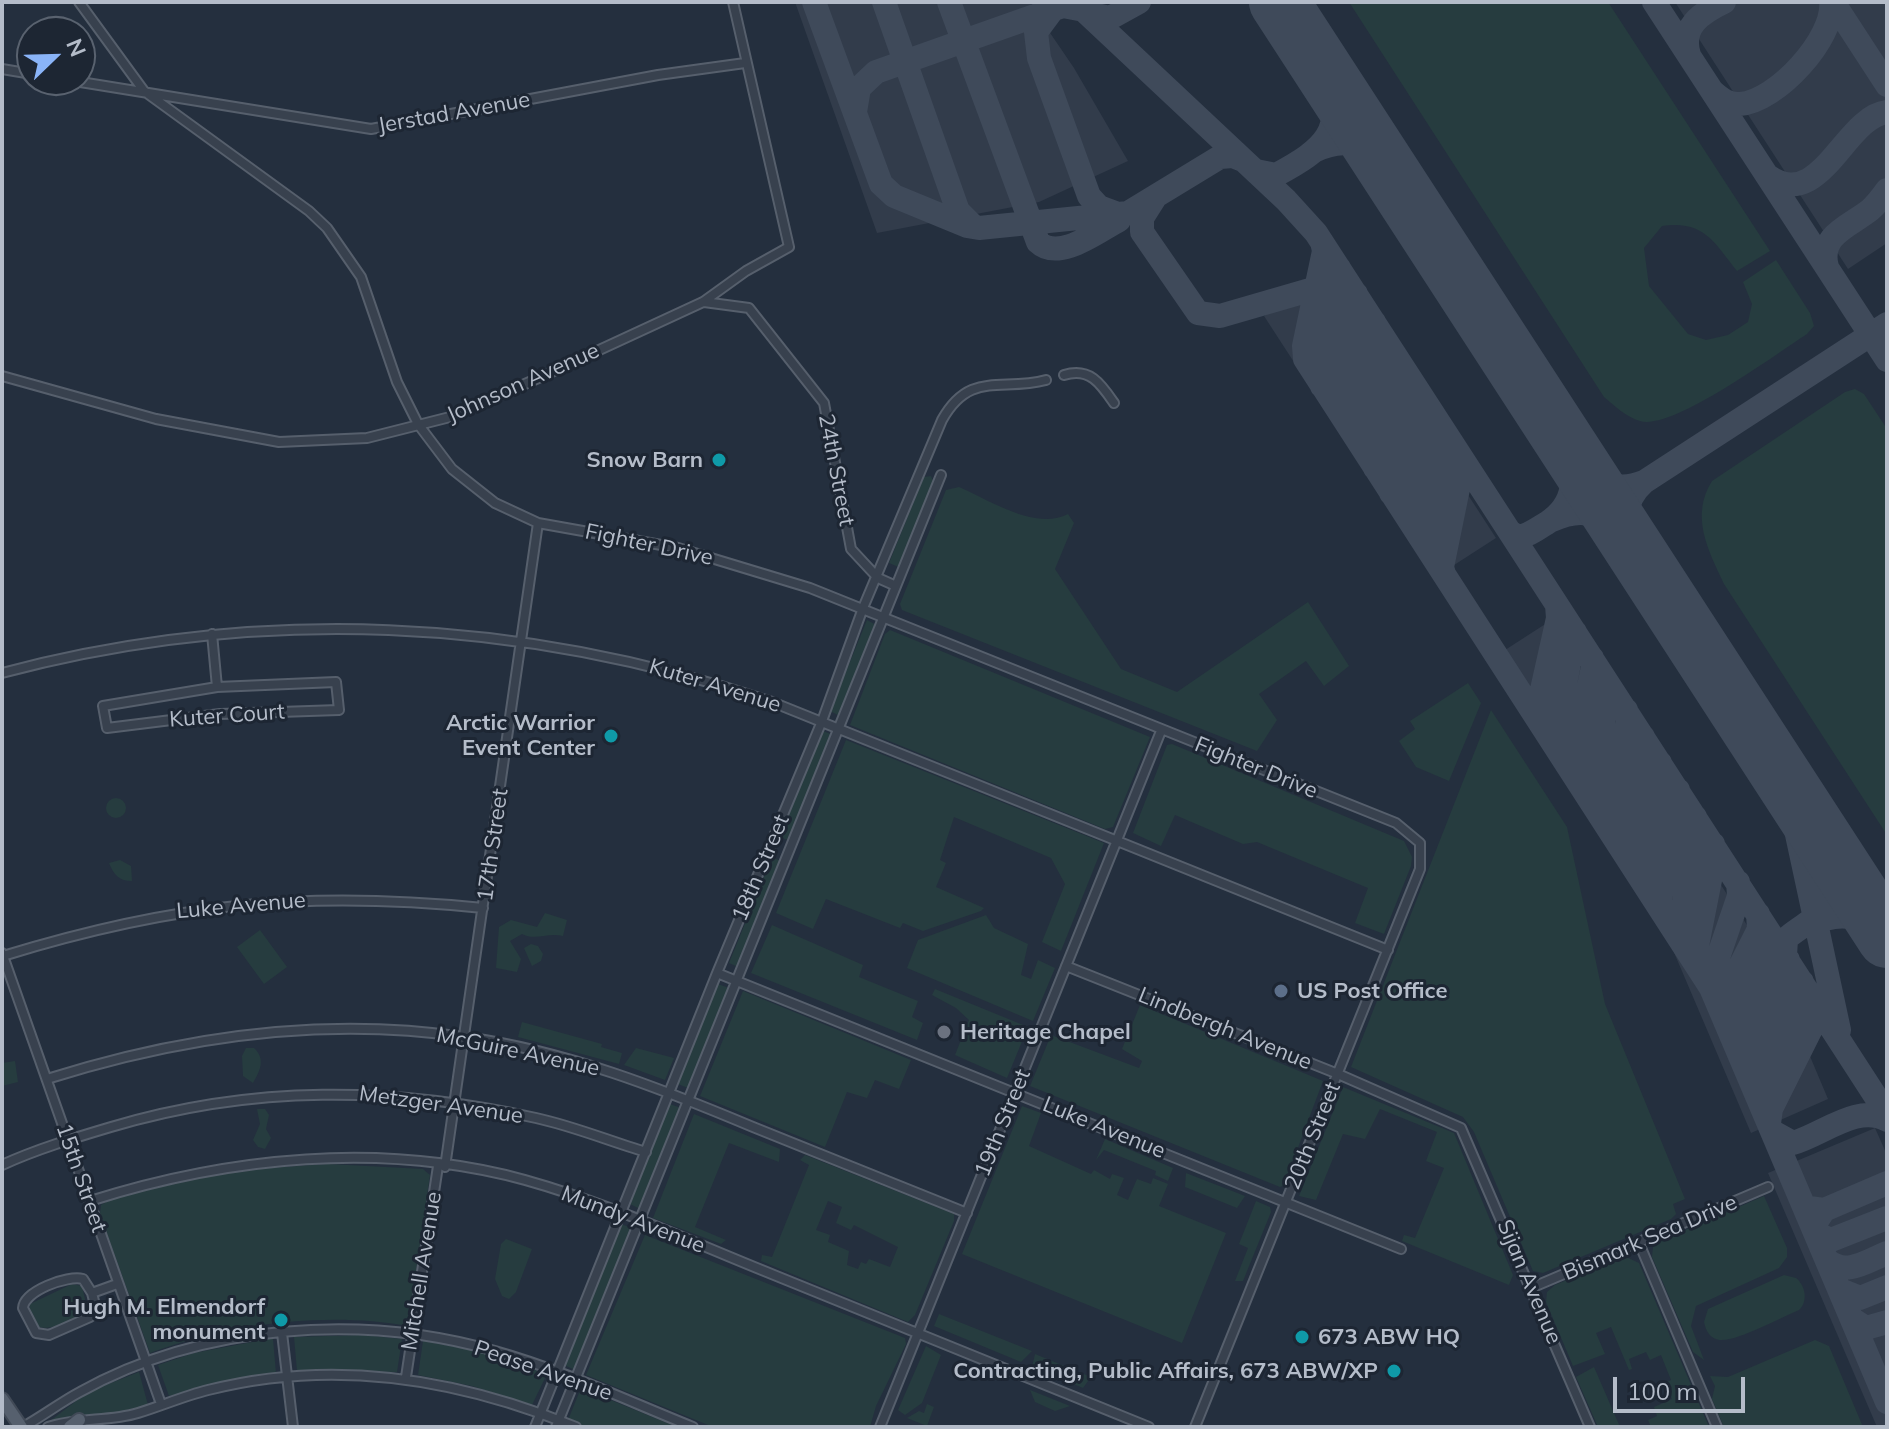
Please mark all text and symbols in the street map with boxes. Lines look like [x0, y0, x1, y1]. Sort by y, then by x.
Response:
north arrow [16, 16, 96, 96]
text: N [60, 34, 92, 61]
street label: Jerstad Avenue [376, 87, 532, 139]
street label: Johnson Avenue [443, 338, 603, 428]
street label: 24th Street [812, 412, 860, 528]
place label: Snow Barn [587, 447, 703, 473]
marker: Snow Barn [710, 451, 728, 469]
street label: Fighter Drive [583, 519, 715, 571]
street label: Kuter Avenue [646, 653, 784, 719]
street label: Kuter Court [168, 699, 286, 733]
place label: Arctic Warrior Event Center [446, 710, 595, 762]
marker: Arctic Warrior Event Center [602, 727, 620, 745]
street label: Fighter Drive [1191, 731, 1321, 805]
street label: 17th Street [472, 787, 514, 903]
street label: 18th Street [727, 811, 795, 925]
street label: Luke Avenue [175, 887, 307, 925]
place label: US Post Office [1297, 978, 1448, 1004]
street label: Lindbergh Avenue [1134, 982, 1316, 1076]
marker: US Post Office [1272, 982, 1290, 1000]
place label: Heritage Chapel [960, 1019, 1131, 1045]
street label: McGuire Avenue [434, 1022, 602, 1082]
marker: Heritage Chapel [935, 1023, 953, 1041]
street label: 19th Street [969, 1065, 1037, 1181]
street label: 20th Street [1279, 1078, 1347, 1194]
street label: Metzger Avenue [357, 1080, 525, 1130]
street label: Luke Avenue [1039, 1091, 1169, 1165]
street label: 15th Street [50, 1120, 112, 1236]
street label: Mundy Avenue [557, 1180, 709, 1260]
street label: Bismark Sea Drive [1559, 1189, 1741, 1287]
street label: Mitchell Avenue [396, 1190, 448, 1352]
street label: Sijan Avenue [1491, 1216, 1567, 1348]
place label: Hugh M. Elmendorf monument [63, 1294, 265, 1346]
marker: Hugh M. Elmendorf monument [272, 1311, 290, 1329]
place label: 673 ABW HQ [1318, 1324, 1460, 1350]
marker: 673 ABW HQ [1293, 1328, 1311, 1346]
street label: Pease Avenue [471, 1335, 615, 1407]
place label: Contracting, Public Affairs, 673 ABW/XP [953, 1358, 1378, 1384]
scale bar [1617, 1361, 1749, 1411]
marker: Contracting, Public Affairs, 673 ABW/XP [1385, 1362, 1403, 1380]
text: 100 m [1627, 1376, 1698, 1406]

